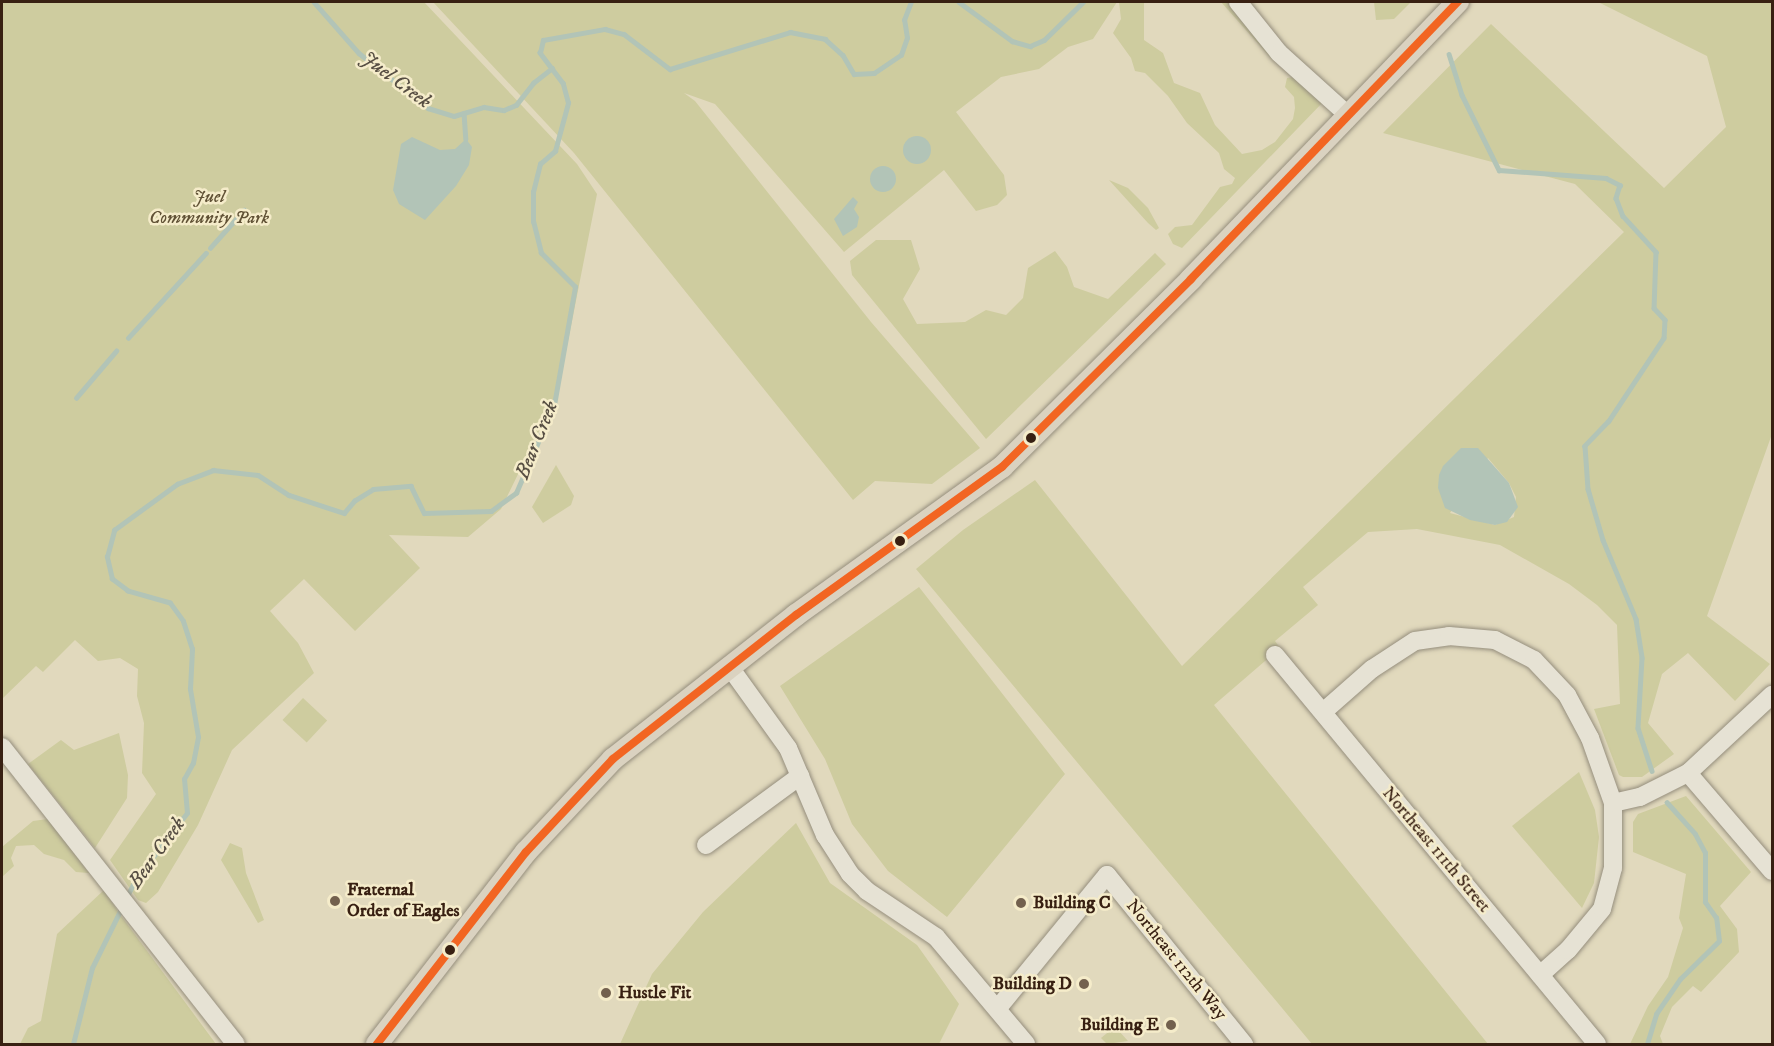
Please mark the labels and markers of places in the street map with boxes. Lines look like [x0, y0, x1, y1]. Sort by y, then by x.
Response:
unlabelled marker [1025, 432, 1037, 444]
unlabelled marker [894, 535, 906, 547]
place label: Fraternal Order of Eagles [347, 880, 460, 922]
place label: Building C [1033, 892, 1111, 914]
marker: Fraternal Order of Eagles [328, 894, 342, 908]
marker: Building C [1014, 896, 1028, 910]
unlabelled marker [444, 944, 456, 956]
place label: Building D [993, 973, 1072, 995]
marker: Building D [1077, 977, 1091, 991]
place label: Hustle Fit [618, 982, 691, 1004]
marker: Hustle Fit [599, 986, 613, 1000]
place label: Building E [1080, 1014, 1159, 1036]
marker: Building E [1164, 1018, 1178, 1032]

